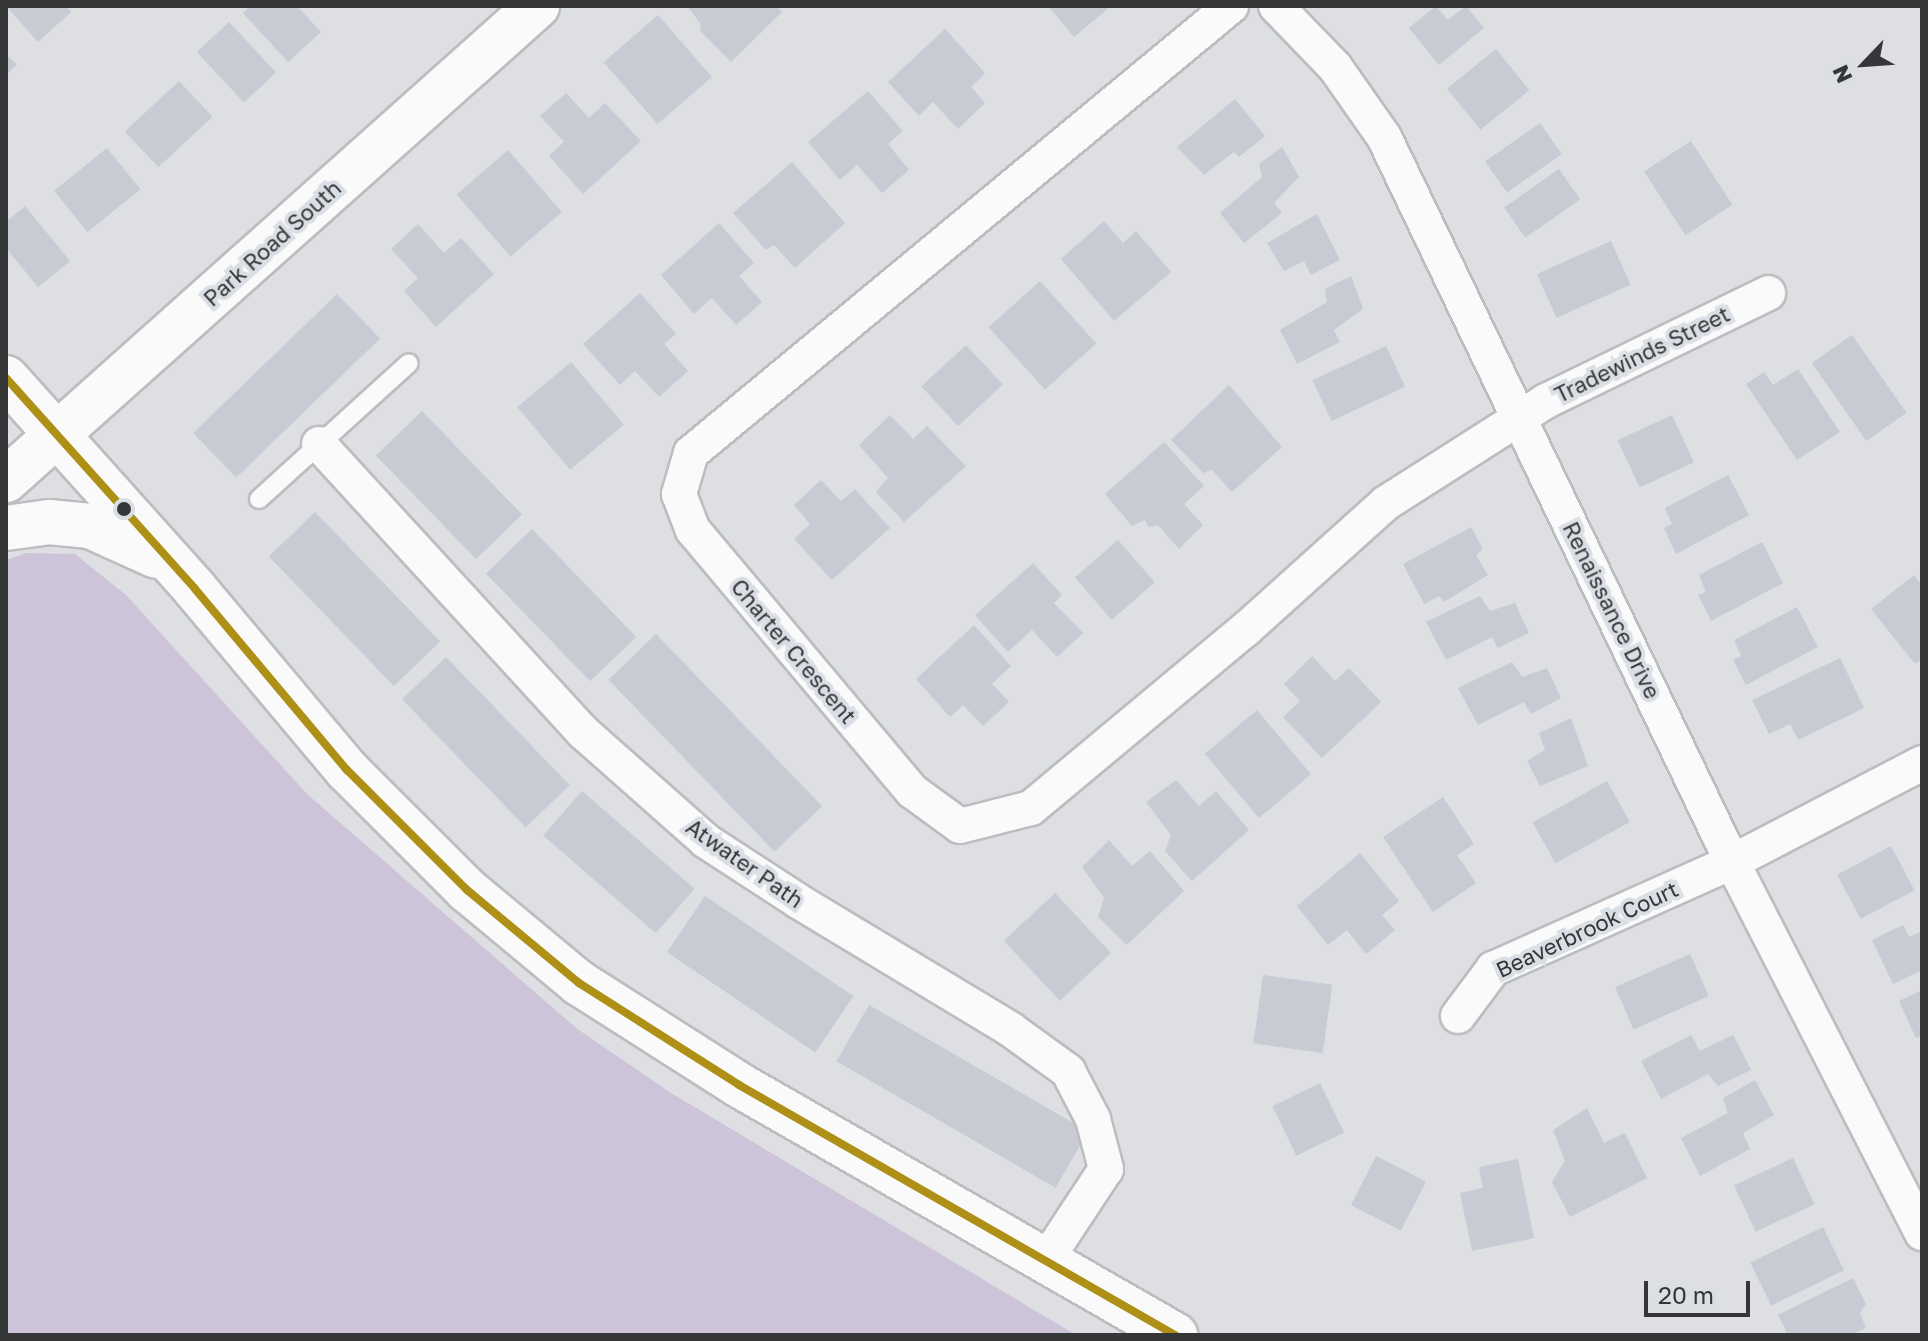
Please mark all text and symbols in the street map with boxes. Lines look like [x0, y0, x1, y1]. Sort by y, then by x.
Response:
north arrow [1824, 24, 1904, 104]
text: N [1826, 61, 1858, 88]
street label: Park Road South [198, 174, 346, 312]
street label: Tradewinds Street [1550, 300, 1734, 408]
unlabelled marker [116, 501, 132, 517]
street label: Renaissance Drive [1558, 517, 1666, 703]
street label: Charter Crescent [726, 574, 862, 728]
street label: Atwater Path [681, 813, 809, 913]
street label: Beaverbrook Court [1492, 875, 1682, 983]
scale bar [1648, 1265, 1754, 1315]
text: 20 m [1658, 1280, 1714, 1309]

